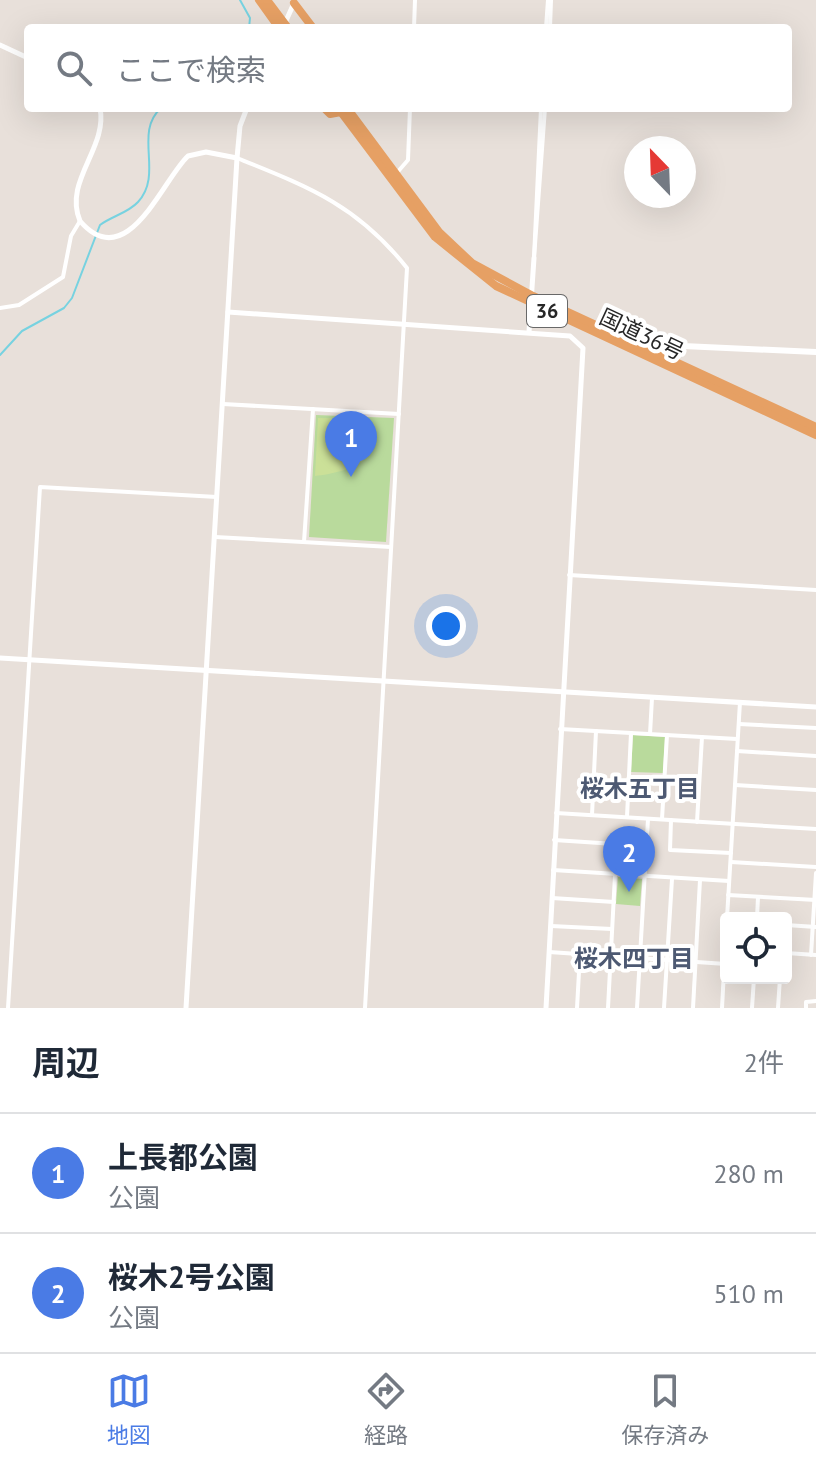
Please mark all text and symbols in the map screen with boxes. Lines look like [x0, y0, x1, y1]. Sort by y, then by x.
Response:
search box [24, 24, 792, 112]
icon: search [52, 46, 96, 90]
text: ここで検索 [116, 50, 266, 89]
north arrow [624, 136, 696, 208]
road number: 36 [527, 295, 567, 327]
street label: 国道36号 [595, 302, 689, 366]
pin: 1 [325, 411, 377, 477]
your location [426, 606, 466, 646]
district label: 桜木五丁目 [580, 773, 700, 804]
pin: 2 [603, 826, 655, 892]
map controls [720, 912, 792, 984]
button: locate [720, 912, 792, 984]
district label: 桜木四丁目 [574, 943, 694, 974]
text: 周辺 [32, 1040, 100, 1084]
text: 2件 [744, 1046, 784, 1079]
text: 上長都公園 [108, 1137, 258, 1176]
text: 1 [51, 1157, 65, 1190]
text: 280 m [713, 1157, 784, 1190]
text: 公園 [108, 1181, 160, 1214]
text: 桜木2号公園 [108, 1257, 275, 1296]
text: 2 [51, 1277, 65, 1310]
text: 510 m [713, 1277, 784, 1310]
text: 公園 [108, 1301, 160, 1334]
tab: 地図 [107, 1369, 151, 1449]
tab: 経路 [364, 1369, 408, 1449]
tab: 保存済み [621, 1369, 709, 1449]

